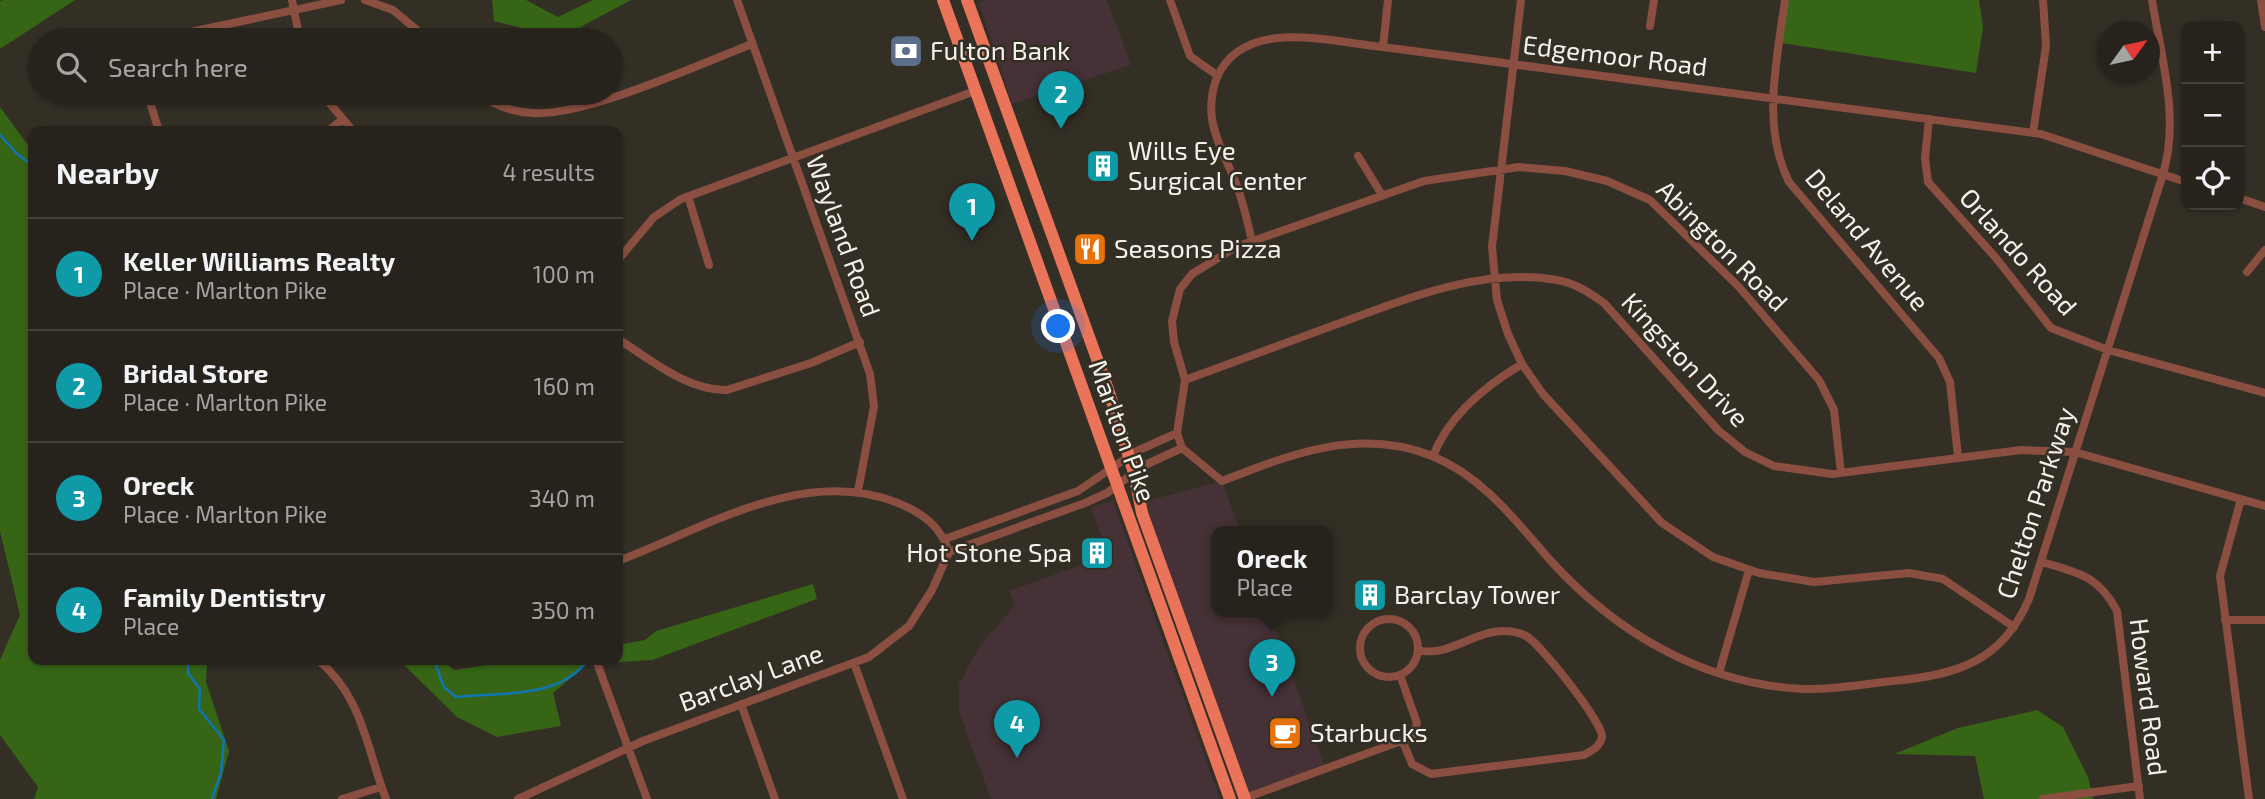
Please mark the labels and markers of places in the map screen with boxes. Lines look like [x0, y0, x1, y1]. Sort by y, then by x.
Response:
bank icon: Fulton Bank [887, 32, 925, 70]
place label: Fulton Bank [930, 34, 1070, 65]
pin: 2 [1038, 71, 1084, 129]
place label: Wills Eye Surgical Center [1128, 134, 1307, 195]
building icon: Wills Eye Surgical Center [1084, 147, 1122, 185]
pin: 1 [949, 183, 995, 241]
restaurant icon: Seasons Pizza [1071, 230, 1109, 268]
place label: Seasons Pizza [1114, 232, 1282, 263]
building icon: Hot Stone Spa [1078, 534, 1116, 572]
place label: Hot Stone Spa [906, 536, 1072, 567]
building icon: Barclay Tower [1351, 576, 1389, 614]
place label: Barclay Tower [1394, 578, 1560, 609]
pin: 3 [1249, 639, 1295, 697]
pin: 4 [994, 700, 1040, 758]
cafe icon: Starbucks [1266, 714, 1304, 752]
place label: Starbucks [1310, 716, 1428, 747]

